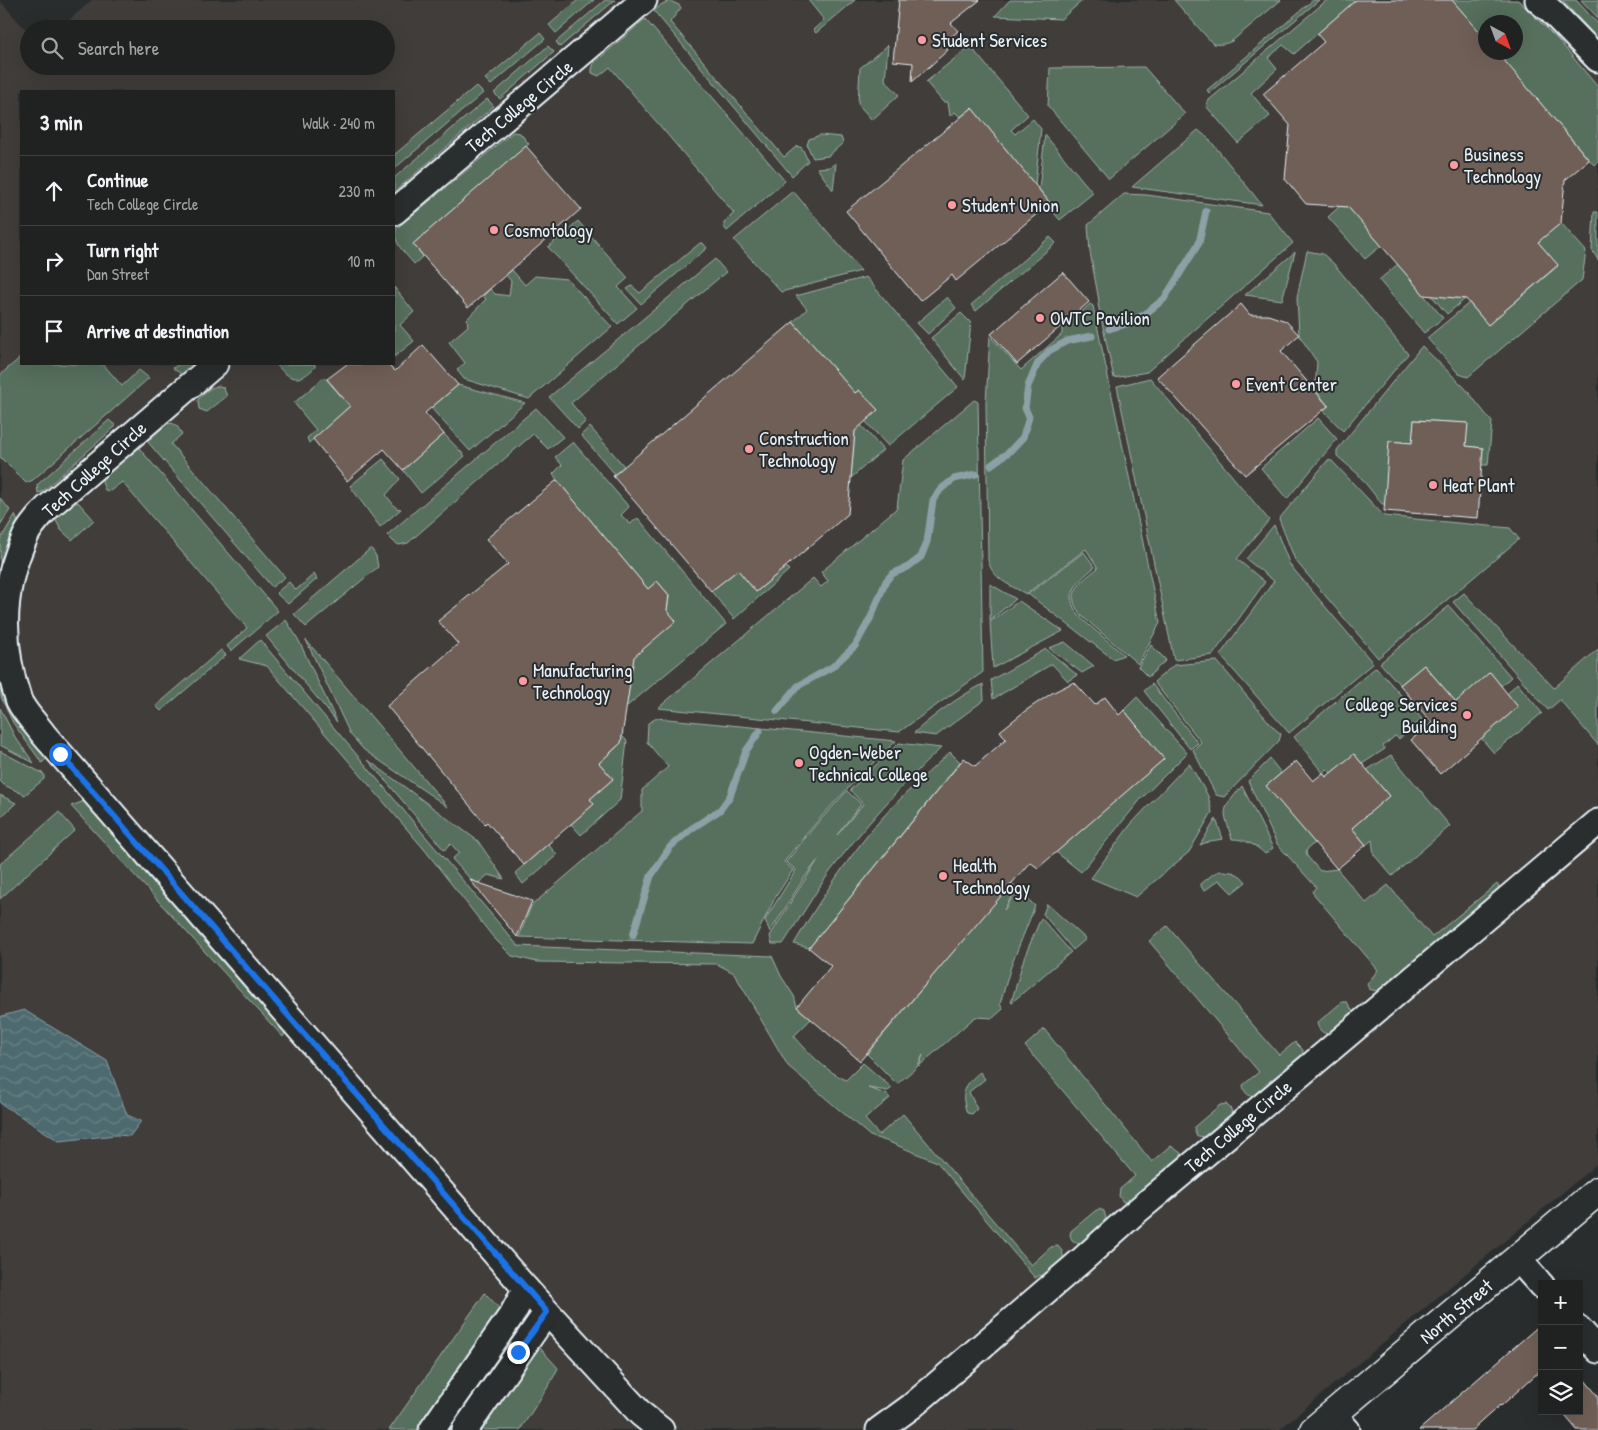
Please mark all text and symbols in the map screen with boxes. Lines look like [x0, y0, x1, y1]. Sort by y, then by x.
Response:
north arrow [1478, 15, 1523, 60]
search box [20, 20, 395, 75]
place label: Student Services [932, 27, 1047, 53]
icon: search [38, 34, 66, 62]
marker: Student Services [916, 34, 928, 46]
text: Search here [78, 35, 159, 61]
street label: Tech College Circle [460, 53, 578, 158]
text: 3 min [40, 108, 83, 137]
text: Walk · 240 m [302, 112, 375, 134]
place label: Business Technology [1464, 141, 1541, 189]
marker: Business Technology [1448, 159, 1460, 171]
text: Continue [87, 167, 148, 193]
icon: ahead [40, 177, 68, 205]
text: 230 m [339, 180, 375, 202]
place label: Student Union [962, 192, 1059, 218]
text: Tech College Circle [87, 193, 198, 215]
marker: Student Union [946, 199, 958, 211]
place label: Cosmotology [504, 217, 593, 243]
marker: Cosmotology [488, 224, 500, 236]
text: Turn right [87, 237, 158, 263]
icon: right [40, 247, 68, 275]
text: 10 m [347, 250, 375, 272]
text: Dan Street [87, 263, 149, 285]
place label: OWTC Pavilion [1050, 305, 1150, 331]
marker: OWTC Pavilion [1034, 312, 1046, 324]
icon: arrive [40, 317, 68, 345]
text: Arrive at destination [87, 318, 229, 344]
place label: Event Center [1246, 371, 1338, 397]
marker: Event Center [1230, 378, 1242, 390]
street label: Tech College Circle [36, 415, 152, 523]
place label: Construction Technology [759, 425, 849, 473]
marker: Construction Technology [743, 443, 755, 455]
place label: Heat Plant [1443, 472, 1515, 498]
marker: Heat Plant [1427, 479, 1439, 491]
place label: Manufacturing Technology [533, 657, 632, 705]
marker: Manufacturing Technology [517, 675, 529, 687]
place label: College Services Building [1345, 691, 1457, 739]
marker: College Services Building [1461, 709, 1473, 721]
place label: Ogden-Weber Technical College [809, 739, 928, 787]
route start [49, 743, 72, 766]
marker: Ogden-Weber Technical College [793, 757, 805, 769]
place label: Health Technology [953, 852, 1030, 900]
marker: Health Technology [937, 870, 949, 882]
street label: Tech College Circle [1179, 1073, 1297, 1178]
street label: North Street [1414, 1272, 1498, 1349]
map controls [1538, 1280, 1583, 1415]
button: + [1538, 1280, 1583, 1325]
button: − [1538, 1325, 1583, 1370]
route end [507, 1341, 530, 1364]
button: layers [1538, 1370, 1583, 1415]

